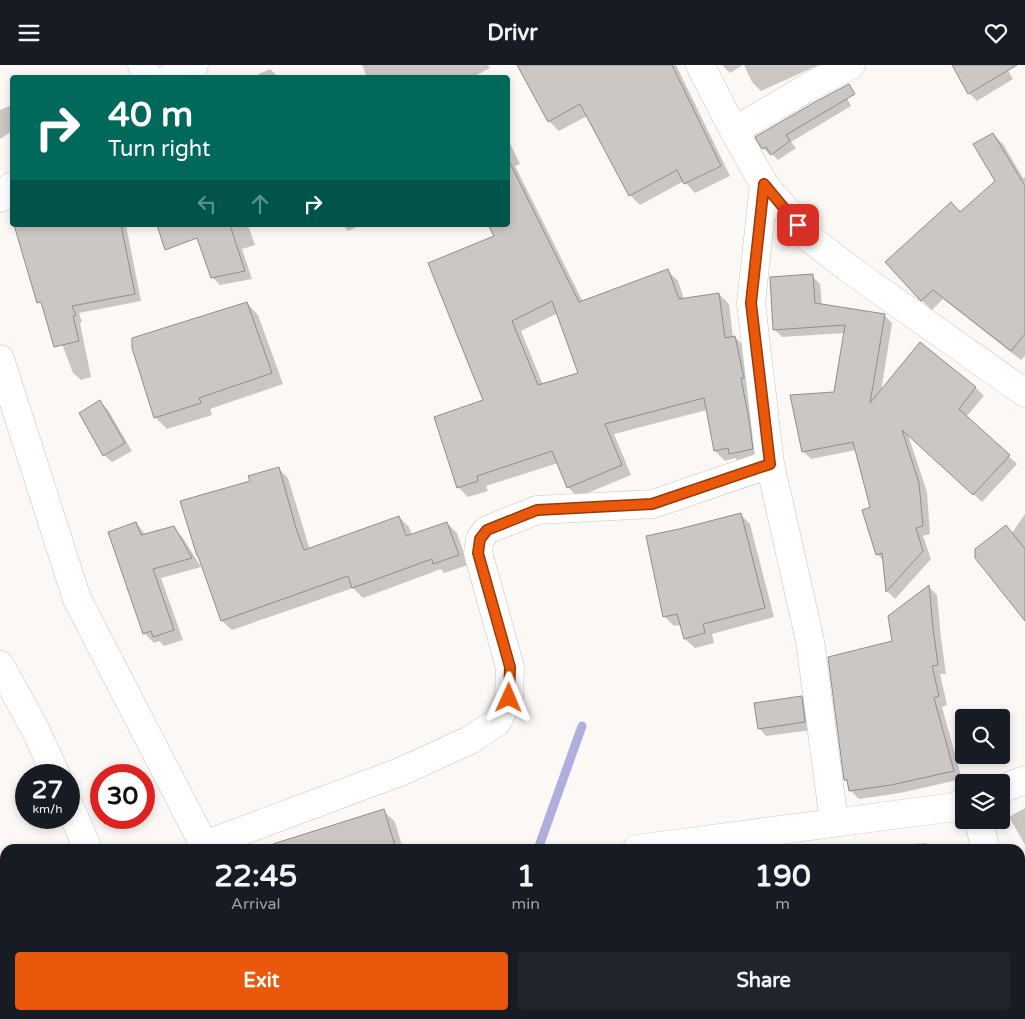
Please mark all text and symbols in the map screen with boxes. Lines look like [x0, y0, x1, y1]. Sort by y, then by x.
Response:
icon: menu [15, 19, 43, 47]
icon: heart [982, 19, 1010, 47]
text: Drivr [487, 20, 538, 46]
text: 40 m [108, 94, 193, 136]
icon: right [25, 95, 90, 160]
text: Turn right [108, 136, 210, 162]
icon: left [193, 190, 221, 218]
icon: ahead [246, 190, 274, 218]
icon: right [299, 190, 327, 218]
pin [777, 204, 819, 246]
icon: arrive [784, 211, 812, 239]
position arrow [482, 671, 534, 723]
map controls [955, 709, 1010, 829]
button: search [955, 709, 1010, 764]
speed limit sign: 30 [90, 764, 155, 829]
button: layers [955, 774, 1010, 829]
text: 27 [32, 775, 63, 805]
text: km/h [32, 802, 63, 816]
text: 22:45 [214, 858, 297, 895]
text: 1 [516, 858, 535, 895]
text: 190 [754, 858, 811, 895]
text: Arrival [231, 894, 281, 914]
text: min [512, 894, 540, 914]
text: m [775, 894, 790, 914]
button: Exit [15, 952, 508, 1010]
button: Share [518, 952, 1010, 1010]

